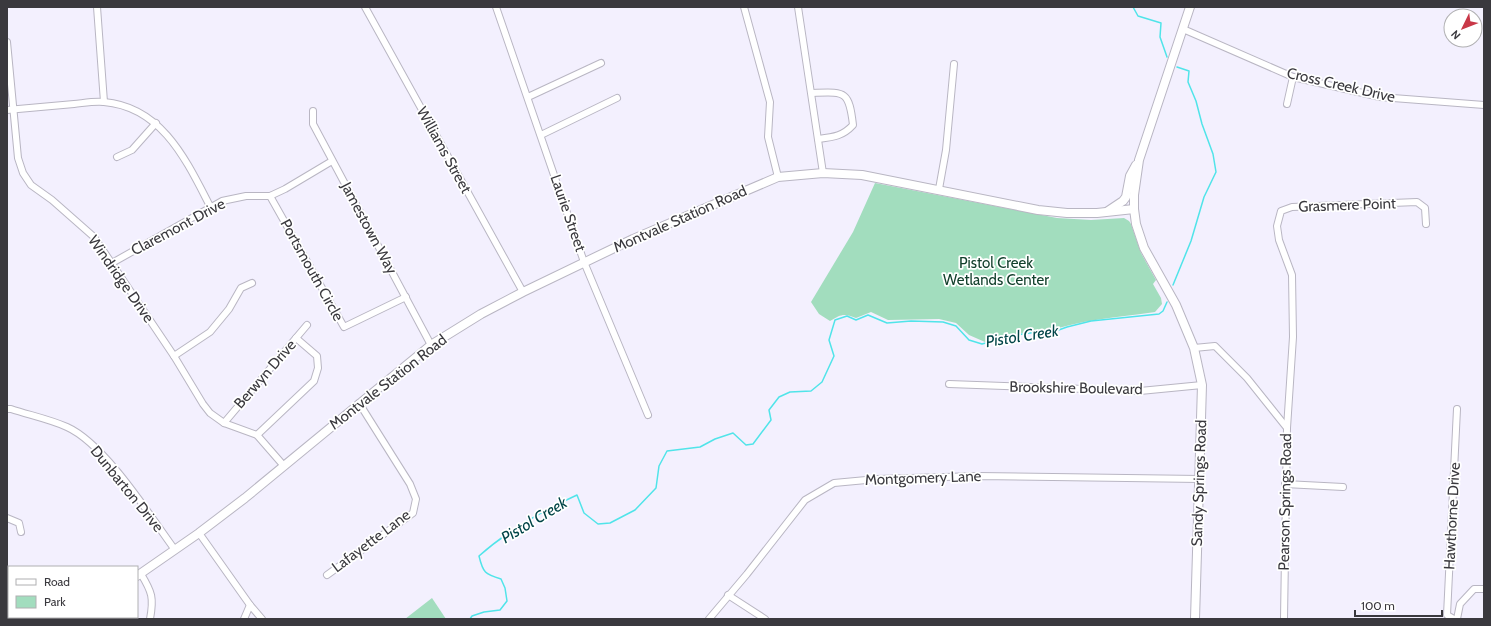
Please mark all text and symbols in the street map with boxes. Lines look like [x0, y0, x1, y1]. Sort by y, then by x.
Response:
north arrow [1443, 8, 1483, 48]
text: N [1448, 27, 1463, 42]
street label: Cross Creek Drive [1285, 64, 1397, 106]
street label: Williams Street [413, 104, 475, 196]
street label: Laurie Street [546, 172, 590, 254]
street label: Jamestown Way [337, 178, 401, 278]
street label: Montvale Station Road [611, 181, 749, 257]
street label: Grasmere Point [1298, 194, 1396, 216]
street label: Claremont Drive [128, 195, 228, 259]
street label: Portsmouth Circle [277, 216, 348, 324]
street label: Windridge Drive [84, 232, 158, 326]
park label: Pistol Creek Wetlands Center [943, 254, 1049, 289]
water label: Pistol Creek [984, 321, 1061, 351]
street label: Montvale Station Road [326, 331, 450, 433]
street label: Berwyn Drive [230, 336, 300, 412]
street label: Brookshire Boulevard [1009, 378, 1143, 398]
street label: Sandy Springs Road [1188, 419, 1210, 547]
street label: Pearson Springs Road [1275, 433, 1295, 571]
street label: Dunbarton Drive [87, 442, 168, 536]
street label: Hawthorne Drive [1440, 462, 1464, 570]
street label: Montgomery Lane [864, 467, 982, 489]
water label: Pistol Creek [498, 492, 571, 547]
street label: Lafayette Lane [328, 506, 414, 576]
legend [8, 566, 138, 618]
text: Road [44, 574, 70, 589]
scale bar [1355, 592, 1442, 618]
text: Park [44, 594, 66, 609]
text: 100 m [1361, 598, 1395, 613]

